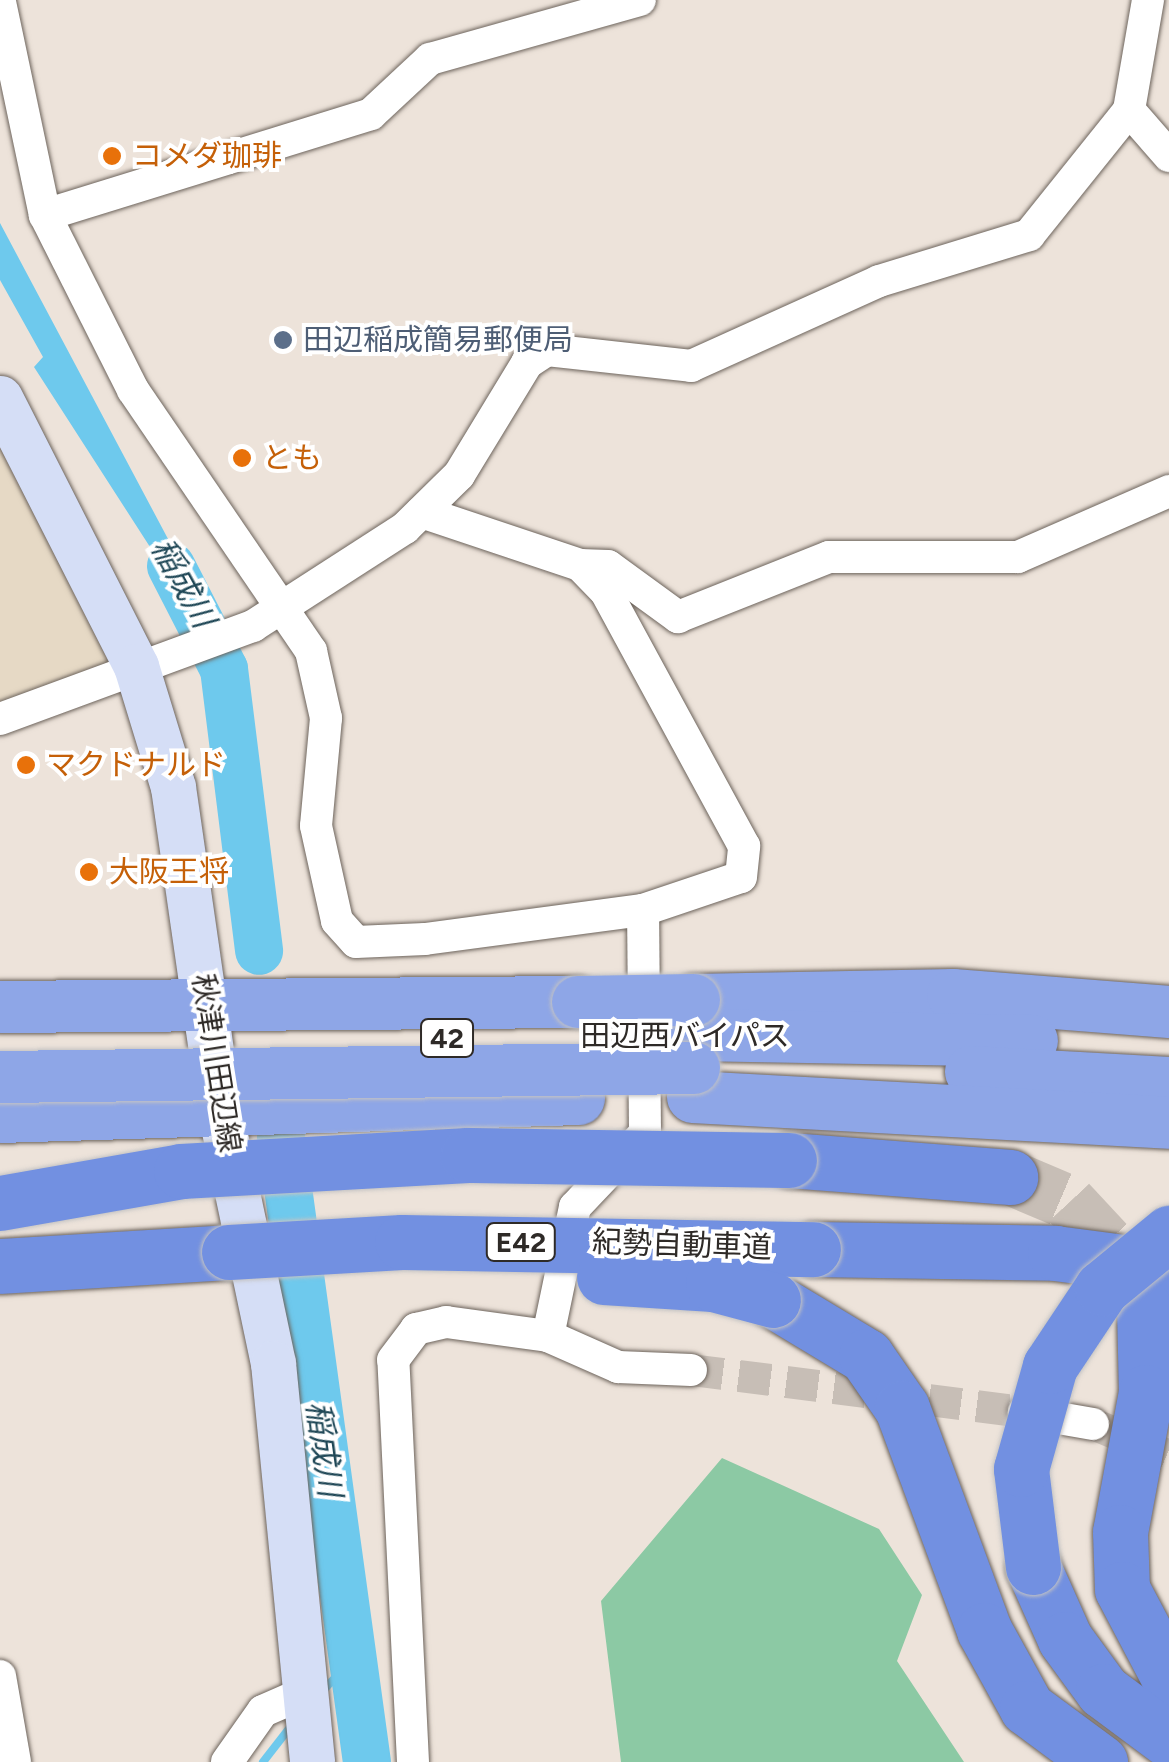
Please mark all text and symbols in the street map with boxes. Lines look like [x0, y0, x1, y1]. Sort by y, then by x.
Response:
place label: コメダ珈琲 [132, 138, 282, 174]
marker: コメダ珈琲 [101, 145, 123, 167]
place label: 田辺稲成簡易郵便局 [303, 322, 573, 358]
marker: 田辺稲成簡易郵便局 [272, 329, 294, 351]
place label: とも [262, 440, 322, 476]
marker: とも [231, 447, 253, 469]
water label: 稲成川 [143, 532, 223, 634]
place label: マクドナルド [46, 747, 226, 783]
marker: マクドナルド [15, 754, 37, 776]
place label: 大阪王将 [109, 854, 229, 890]
marker: 大阪王将 [78, 861, 100, 883]
street label: 秋津川田辺線 [184, 971, 248, 1155]
road number: 42 [420, 1015, 474, 1061]
street label: 田辺西バイパス [580, 1018, 790, 1054]
road number: E42 [484, 1219, 558, 1265]
street label: 紀勢自動車道 [591, 1224, 773, 1266]
water label: 稲成川 [298, 1399, 350, 1499]

